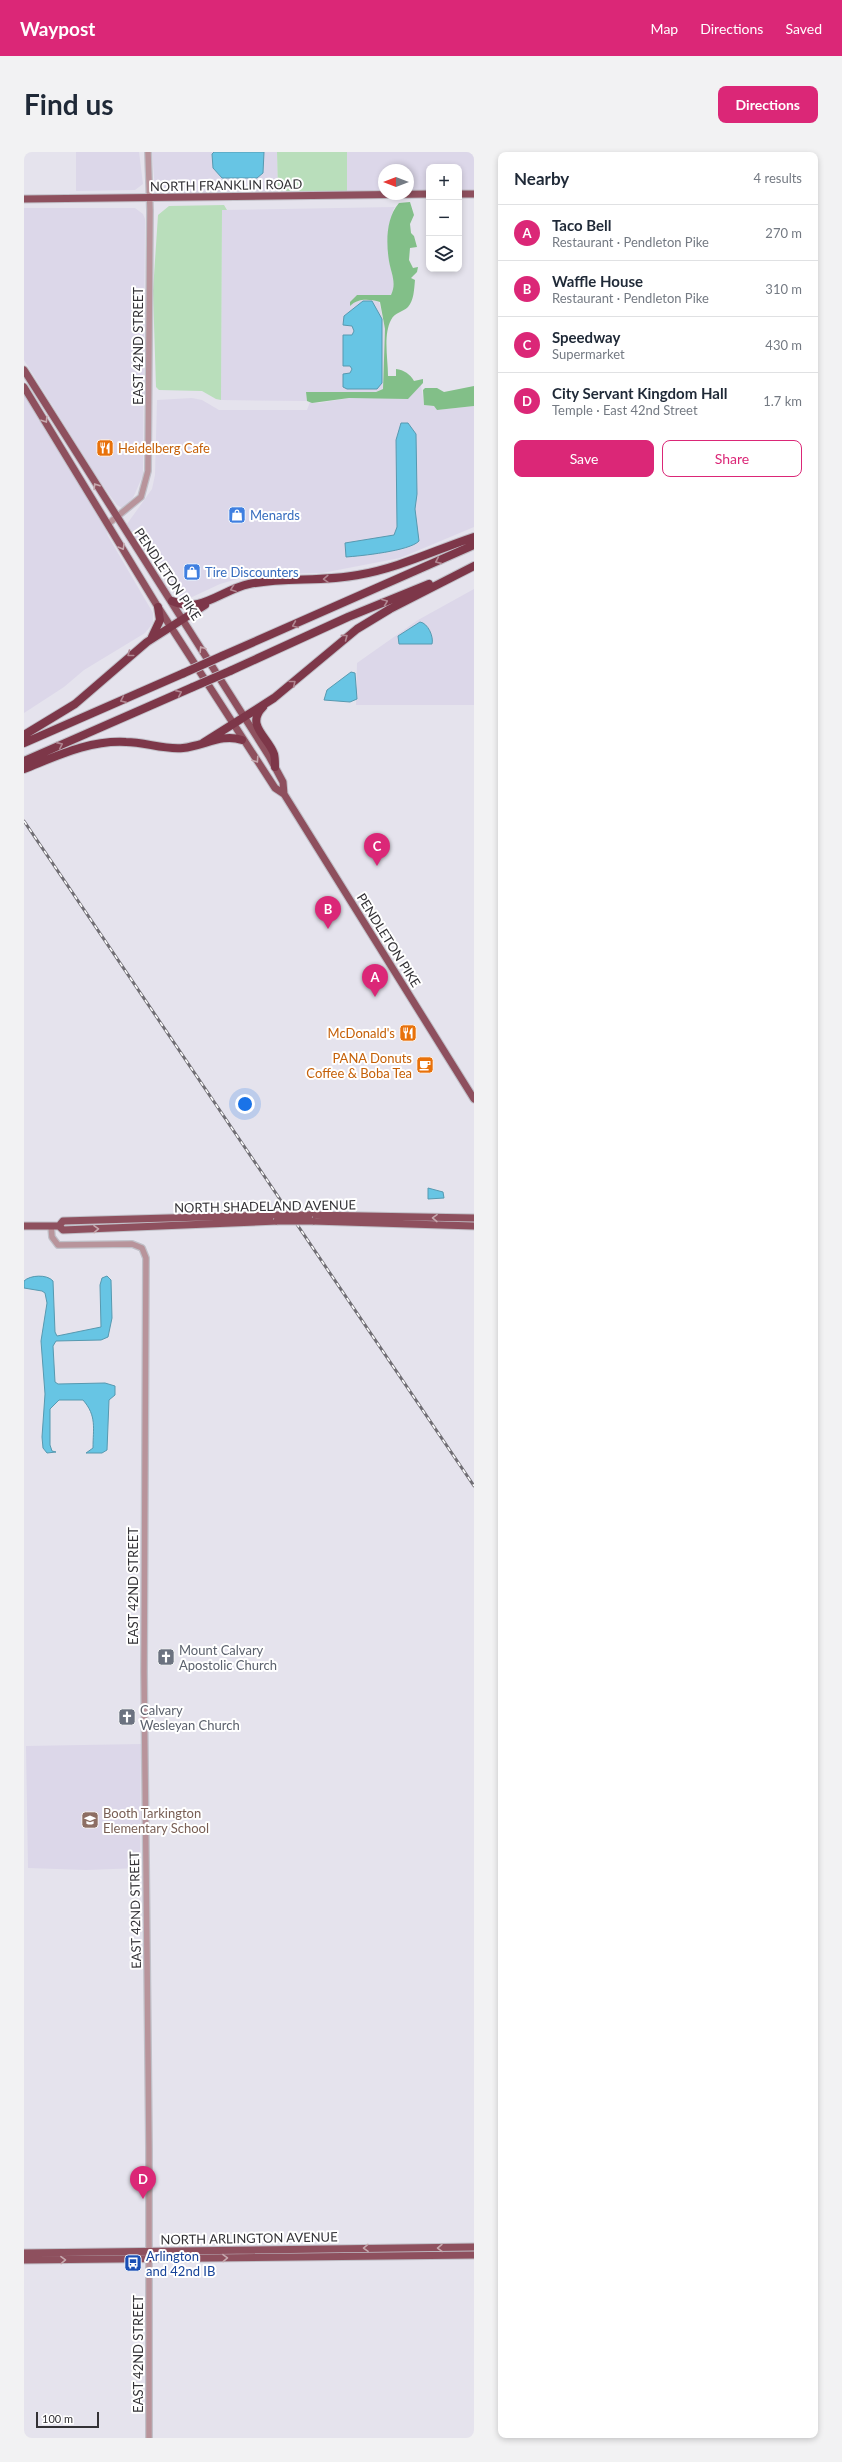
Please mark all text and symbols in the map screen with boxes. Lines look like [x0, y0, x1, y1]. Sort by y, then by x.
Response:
text: Waypost [20, 17, 95, 40]
text: Map [651, 20, 678, 37]
text: Directions [700, 20, 763, 37]
text: Saved [785, 20, 822, 37]
button: Directions [718, 86, 818, 123]
text: Find us [24, 87, 114, 121]
north arrow [378, 164, 414, 200]
map controls [426, 164, 462, 272]
button: + [426, 164, 462, 200]
text: Nearby [514, 168, 569, 189]
text: 4 results [754, 170, 802, 186]
street label: NORTH FRANKLIN ROAD [150, 176, 302, 194]
button: − [426, 200, 462, 236]
text: Taco Bell [552, 216, 612, 234]
text: A [522, 225, 532, 241]
text: 270 m [765, 225, 802, 241]
text: Restaurant · Pendleton Pike [552, 234, 709, 250]
button: layers [426, 236, 462, 272]
text: Waffle House [552, 272, 643, 290]
text: B [523, 281, 531, 297]
text: 310 m [765, 281, 802, 297]
street label: EAST 42ND STREET [130, 287, 146, 405]
text: Restaurant · Pendleton Pike [552, 290, 709, 306]
text: Speedway [552, 328, 620, 346]
text: C [523, 337, 531, 353]
text: 430 m [765, 337, 802, 353]
text: Supermarket [552, 346, 625, 362]
text: City Servant Kingdom Hall [552, 384, 727, 402]
text: D [522, 393, 532, 409]
text: 1.7 km [763, 393, 802, 409]
text: Temple · East 42nd Street [552, 402, 698, 418]
one-way arrow [40, 416, 47, 423]
restaurant icon: Heidelberg Cafe [95, 438, 115, 458]
place label: Heidelberg Cafe [118, 440, 210, 456]
button: Save [514, 440, 654, 477]
button: Share [662, 440, 802, 477]
one-way arrow [93, 483, 101, 490]
shop icon: Menards [227, 505, 247, 525]
place label: Menards [250, 507, 300, 523]
street label: PENDLETON PIKE [131, 525, 205, 623]
one-way arrow [118, 543, 125, 550]
one-way arrow [435, 556, 443, 564]
shop icon: Tire Discounters [182, 562, 202, 582]
place label: Tire Discounters [205, 564, 299, 580]
one-way arrow [323, 574, 329, 583]
one-way arrow [230, 584, 237, 592]
one-way arrow [381, 599, 388, 607]
one-way arrow [291, 620, 299, 628]
one-way arrow [341, 635, 348, 642]
one-way arrow [199, 646, 207, 653]
one-way arrow [128, 650, 135, 657]
one-way arrow [289, 681, 296, 688]
one-way arrow [174, 690, 182, 698]
one-way arrow [119, 695, 127, 703]
one-way arrow [55, 742, 63, 750]
one-way arrow [251, 756, 258, 763]
pin: C [364, 833, 390, 866]
street label: PENDLETON PIKE [354, 890, 424, 990]
pin: B [315, 896, 341, 929]
pin: A [362, 964, 388, 997]
restaurant icon: McDonald's [398, 1023, 418, 1043]
place label: McDonald's [328, 1025, 395, 1041]
place label: PANA Donuts Coffee & Boba Tea [306, 1050, 412, 1081]
cafe icon: PANA Donuts Coffee & Boba Tea [415, 1055, 435, 1075]
your location [235, 1094, 255, 1114]
street label: NORTH SHADELAND AVENUE [174, 1196, 356, 1216]
one-way arrow [432, 1214, 438, 1222]
one-way arrow [93, 1225, 99, 1233]
street label: EAST 42ND STREET [125, 1527, 141, 1645]
place label: Mount Calvary Apostolic Church [179, 1642, 277, 1673]
church icon: Mount Calvary Apostolic Church [156, 1647, 176, 1667]
place label: Calvary Wesleyan Church [140, 1702, 240, 1733]
church icon: Calvary Wesleyan Church [117, 1707, 137, 1727]
place label: Booth Tarkington Elementary School [103, 1805, 209, 1836]
school or university icon: Booth Tarkington Elementary School [80, 1810, 100, 1830]
street label: EAST 42ND STREET [126, 1851, 144, 1969]
pin: D [130, 2166, 156, 2199]
street label: NORTH ARLINGTON AVENUE [160, 2228, 338, 2248]
one-way arrow [437, 2243, 443, 2252]
one-way arrow [363, 2244, 369, 2252]
place label: Arlington and 42nd IB [146, 2248, 215, 2279]
bus stop icon: Arlington and 42nd IB [123, 2253, 143, 2273]
one-way arrow [222, 2254, 228, 2262]
one-way arrow [60, 2256, 66, 2264]
street label: EAST 42ND STREET [130, 2295, 146, 2413]
scale bar [36, 2410, 99, 2429]
text: 100 m [42, 2412, 73, 2425]

